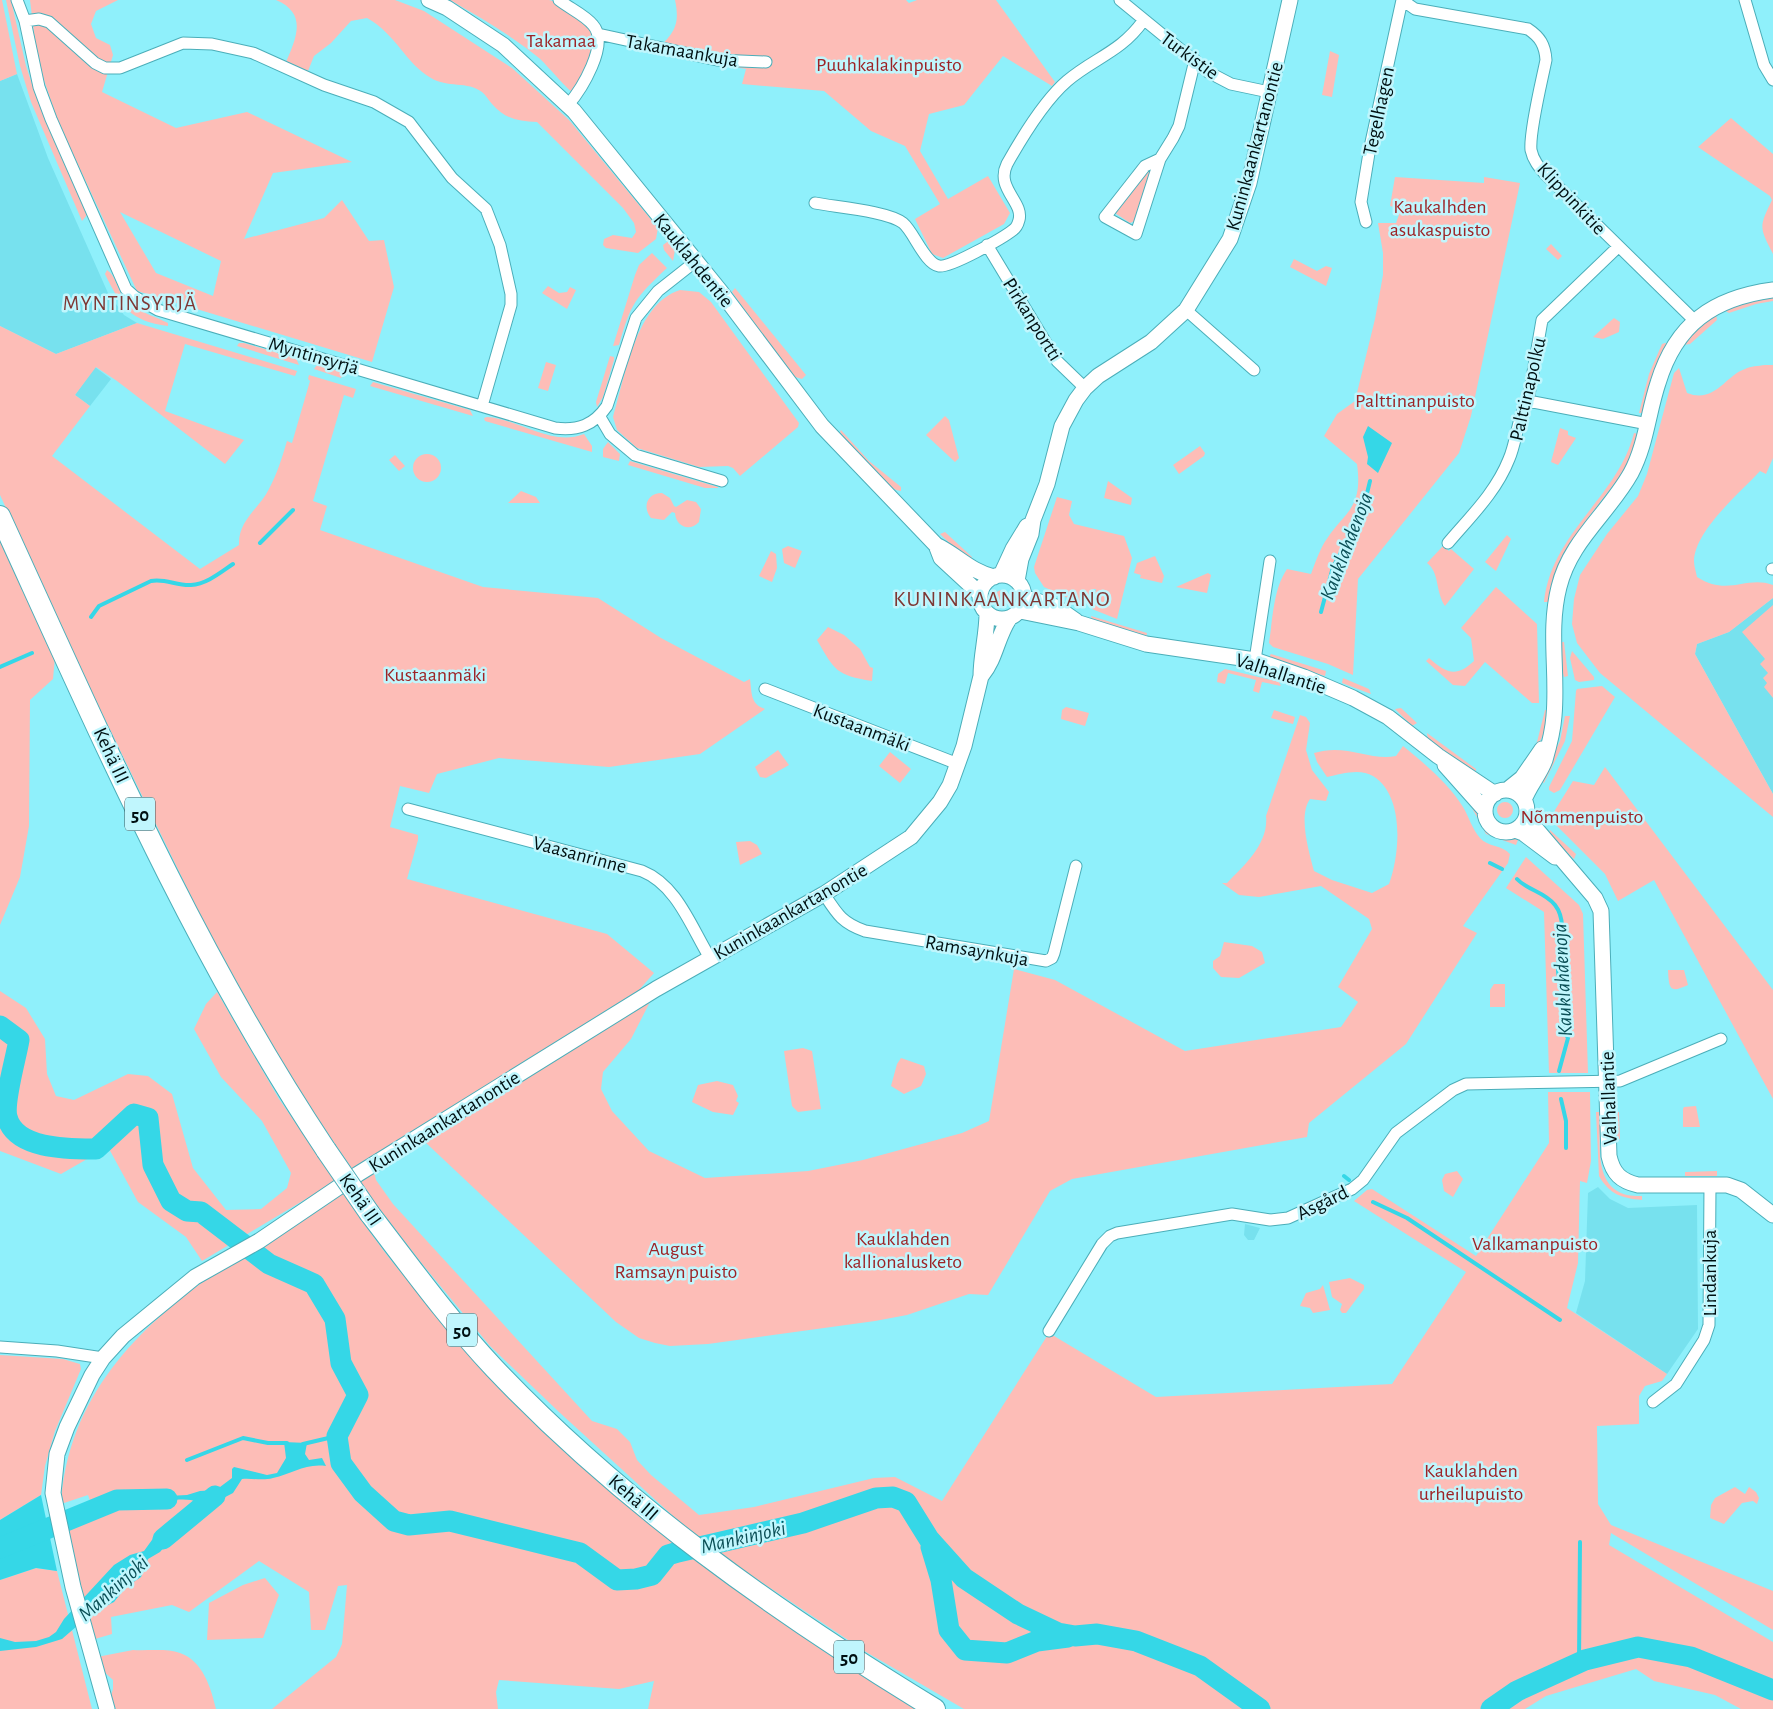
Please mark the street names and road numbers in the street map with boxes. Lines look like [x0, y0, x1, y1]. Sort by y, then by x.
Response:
street label: Turkistie [1157, 28, 1222, 83]
street label: Takamaankuja [624, 31, 740, 71]
street label: Kuninkaankartanontie [1223, 60, 1287, 233]
street label: Tegelhagen [1360, 65, 1398, 157]
street label: Klippinkitie [1533, 159, 1609, 239]
street label: Kauklahdentie [650, 210, 737, 311]
street label: Pirkanportti [999, 275, 1065, 365]
street label: Myntinsyrjä [266, 334, 361, 378]
street label: Palttinapolku [1506, 336, 1550, 443]
street label: Valhallantie [1233, 650, 1328, 698]
street label: Kustaanmäki [810, 700, 913, 756]
street label: Kehä III [90, 725, 133, 786]
road number: 50 [125, 798, 155, 831]
street label: Vaasanrinne [531, 833, 629, 877]
street label: Kuninkaankartanontie [710, 860, 871, 964]
street label: Ramsaynkuja [923, 932, 1030, 970]
street label: Valhallantie [1597, 1051, 1621, 1145]
street label: Kuninkaankartanontie [366, 1067, 524, 1176]
street label: Kehä III [335, 1170, 385, 1229]
street label: Asgård [1294, 1182, 1351, 1224]
street label: Lindankuja [1700, 1229, 1720, 1317]
road number: 50 [447, 1314, 477, 1346]
street label: Kehä III [605, 1471, 662, 1525]
road number: 50 [834, 1640, 864, 1674]

